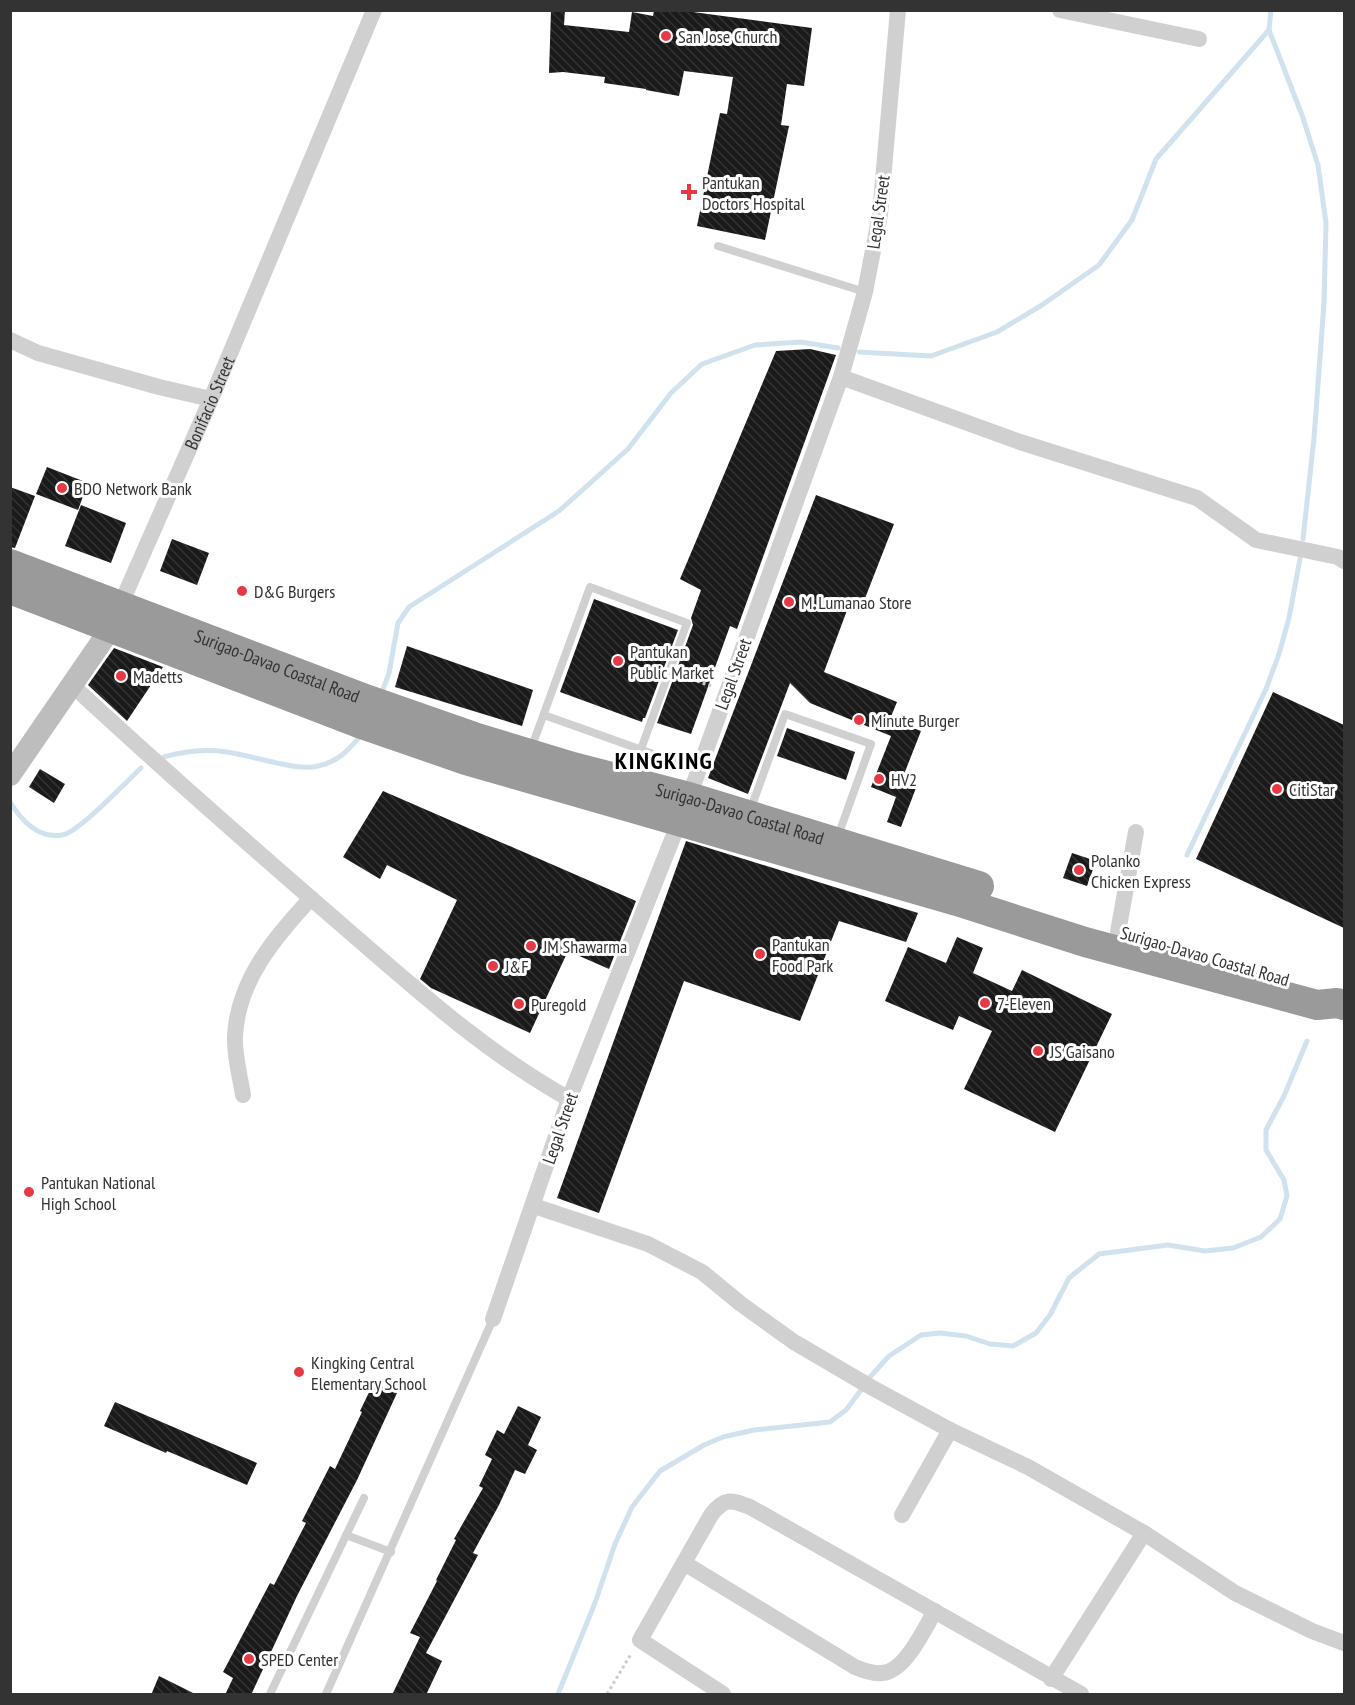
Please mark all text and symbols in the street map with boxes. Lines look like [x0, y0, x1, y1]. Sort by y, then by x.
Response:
place label: San Jose Church [678, 25, 777, 48]
marker: San Jose Church [659, 29, 673, 43]
place label: Pantukan Doctors Hospital [702, 171, 805, 215]
street label: Legal Street [861, 174, 895, 250]
marker: Pantukan Doctors Hospital [680, 183, 698, 201]
street label: Bonifacio Street [179, 353, 239, 453]
place label: BDO Network Bank [74, 477, 192, 500]
marker: BDO Network Bank [55, 481, 69, 495]
place label: D&G Burgers [254, 580, 335, 603]
marker: D&G Burgers [235, 584, 249, 598]
place label: M. Lumanao Store [801, 591, 912, 614]
marker: M. Lumanao Store [782, 595, 796, 609]
street label: Surigao-Davao Coastal Road [192, 624, 363, 707]
street label: Legal Street [710, 635, 757, 713]
place label: Pantukan Public Market [630, 640, 714, 684]
marker: Pantukan Public Market [611, 654, 625, 668]
place label: Madetts [133, 665, 183, 688]
marker: Madetts [114, 669, 128, 683]
place label: Minute Burger [871, 709, 960, 732]
marker: Minute Burger [852, 713, 866, 727]
district label: KINGKING [615, 745, 713, 776]
place label: HV2 [891, 768, 917, 791]
marker: HV2 [872, 772, 886, 786]
street label: Surigao-Davao Coastal Road [653, 777, 827, 849]
place label: CitiStar [1289, 778, 1335, 801]
marker: CitiStar [1270, 782, 1284, 796]
place label: Polanko Chicken Express [1091, 849, 1191, 893]
marker: Polanko Chicken Express [1072, 863, 1086, 877]
street label: Surigao-Davao Coastal Road [1118, 921, 1292, 991]
place label: Pantukan Food Park [772, 933, 833, 977]
place label: JM Shawarma [542, 935, 627, 958]
marker: JM Shawarma [524, 939, 538, 953]
marker: Pantukan Food Park [753, 947, 767, 961]
place label: J&F [504, 955, 529, 978]
marker: J&F [486, 959, 500, 973]
place label: 7-Eleven [997, 992, 1051, 1015]
place label: Puregold [531, 993, 586, 1016]
marker: 7-Eleven [978, 996, 992, 1010]
marker: Puregold [512, 997, 526, 1011]
place label: JS Gaisano [1049, 1040, 1115, 1063]
marker: JS Gaisano [1031, 1044, 1045, 1058]
street label: Legal Street [537, 1089, 583, 1167]
place label: Pantukan National High School [41, 1171, 156, 1215]
marker: Pantukan National High School [22, 1185, 36, 1199]
place label: Kingking Central Elementary School [311, 1351, 427, 1395]
marker: Kingking Central Elementary School [292, 1365, 306, 1379]
place label: SPED Center [261, 1648, 338, 1671]
marker: SPED Center [242, 1652, 256, 1666]

